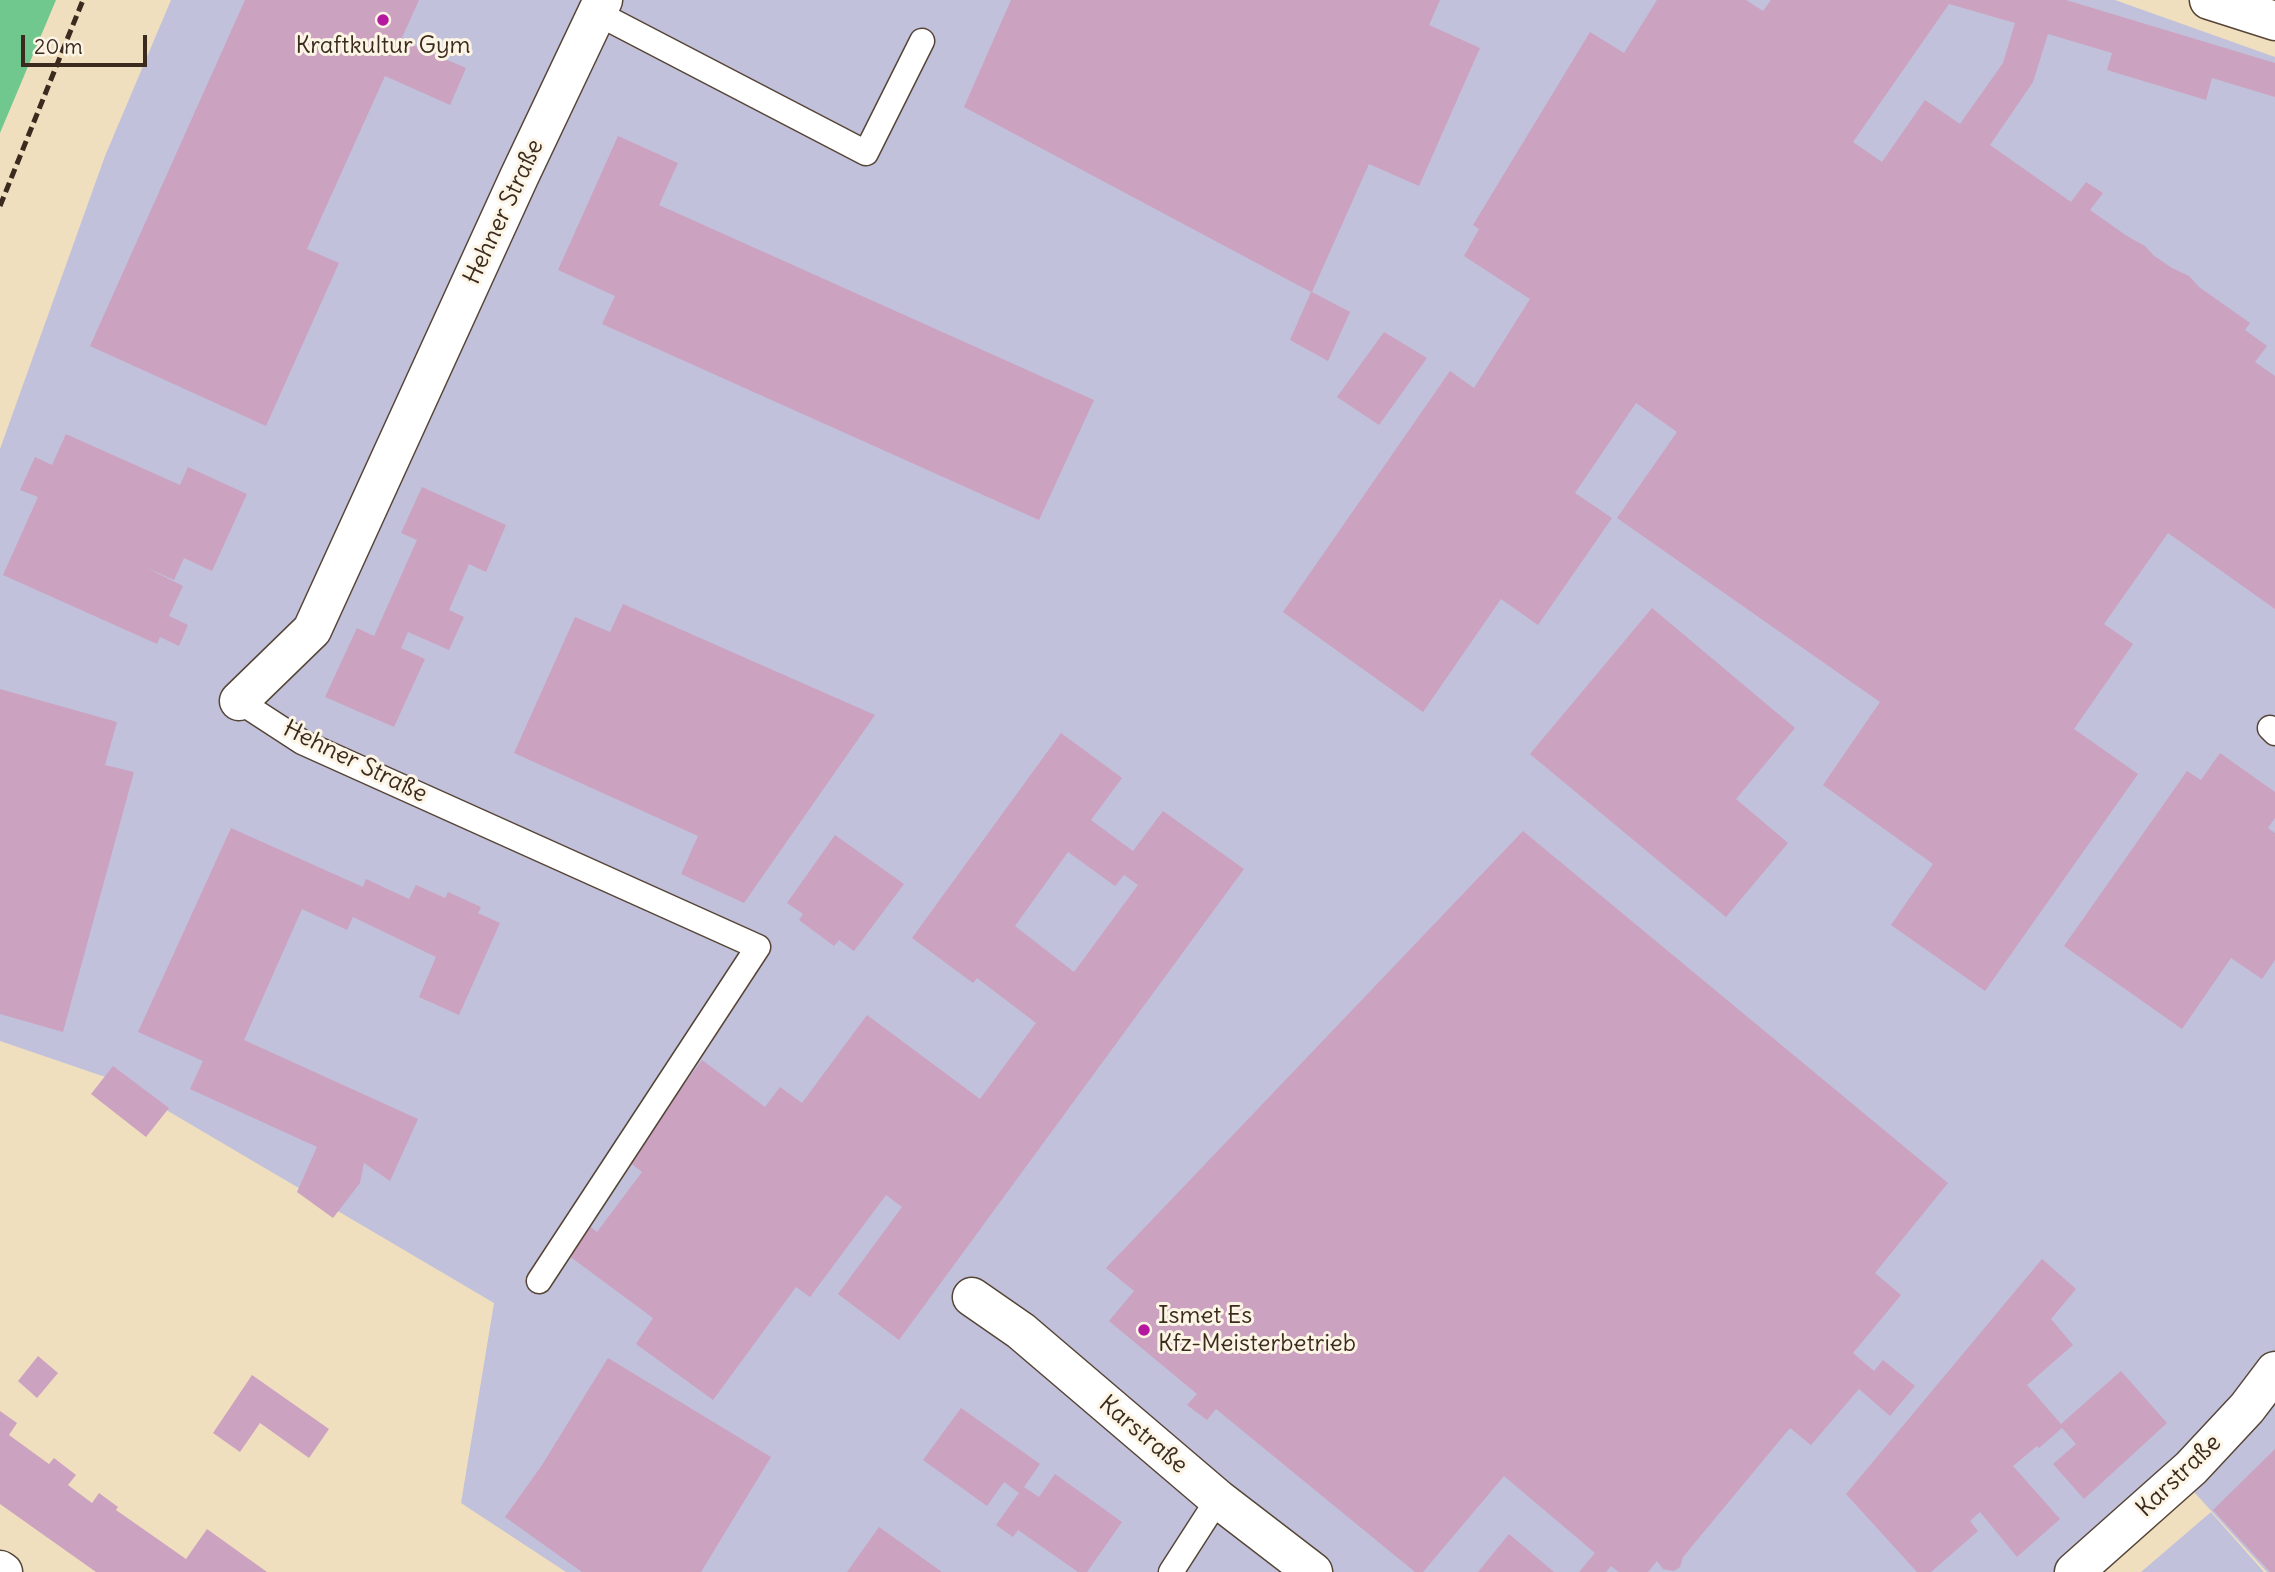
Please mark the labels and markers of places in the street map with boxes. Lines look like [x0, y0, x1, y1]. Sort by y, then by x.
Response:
marker: Kraftkultur Gym [375, 12, 391, 28]
place label: Kraftkultur Gym [295, 32, 471, 60]
place label: Ismet Es Kfz-Meisterbetrieb [1158, 1302, 1356, 1358]
marker: Ismet Es Kfz-Meisterbetrieb [1136, 1322, 1152, 1338]

